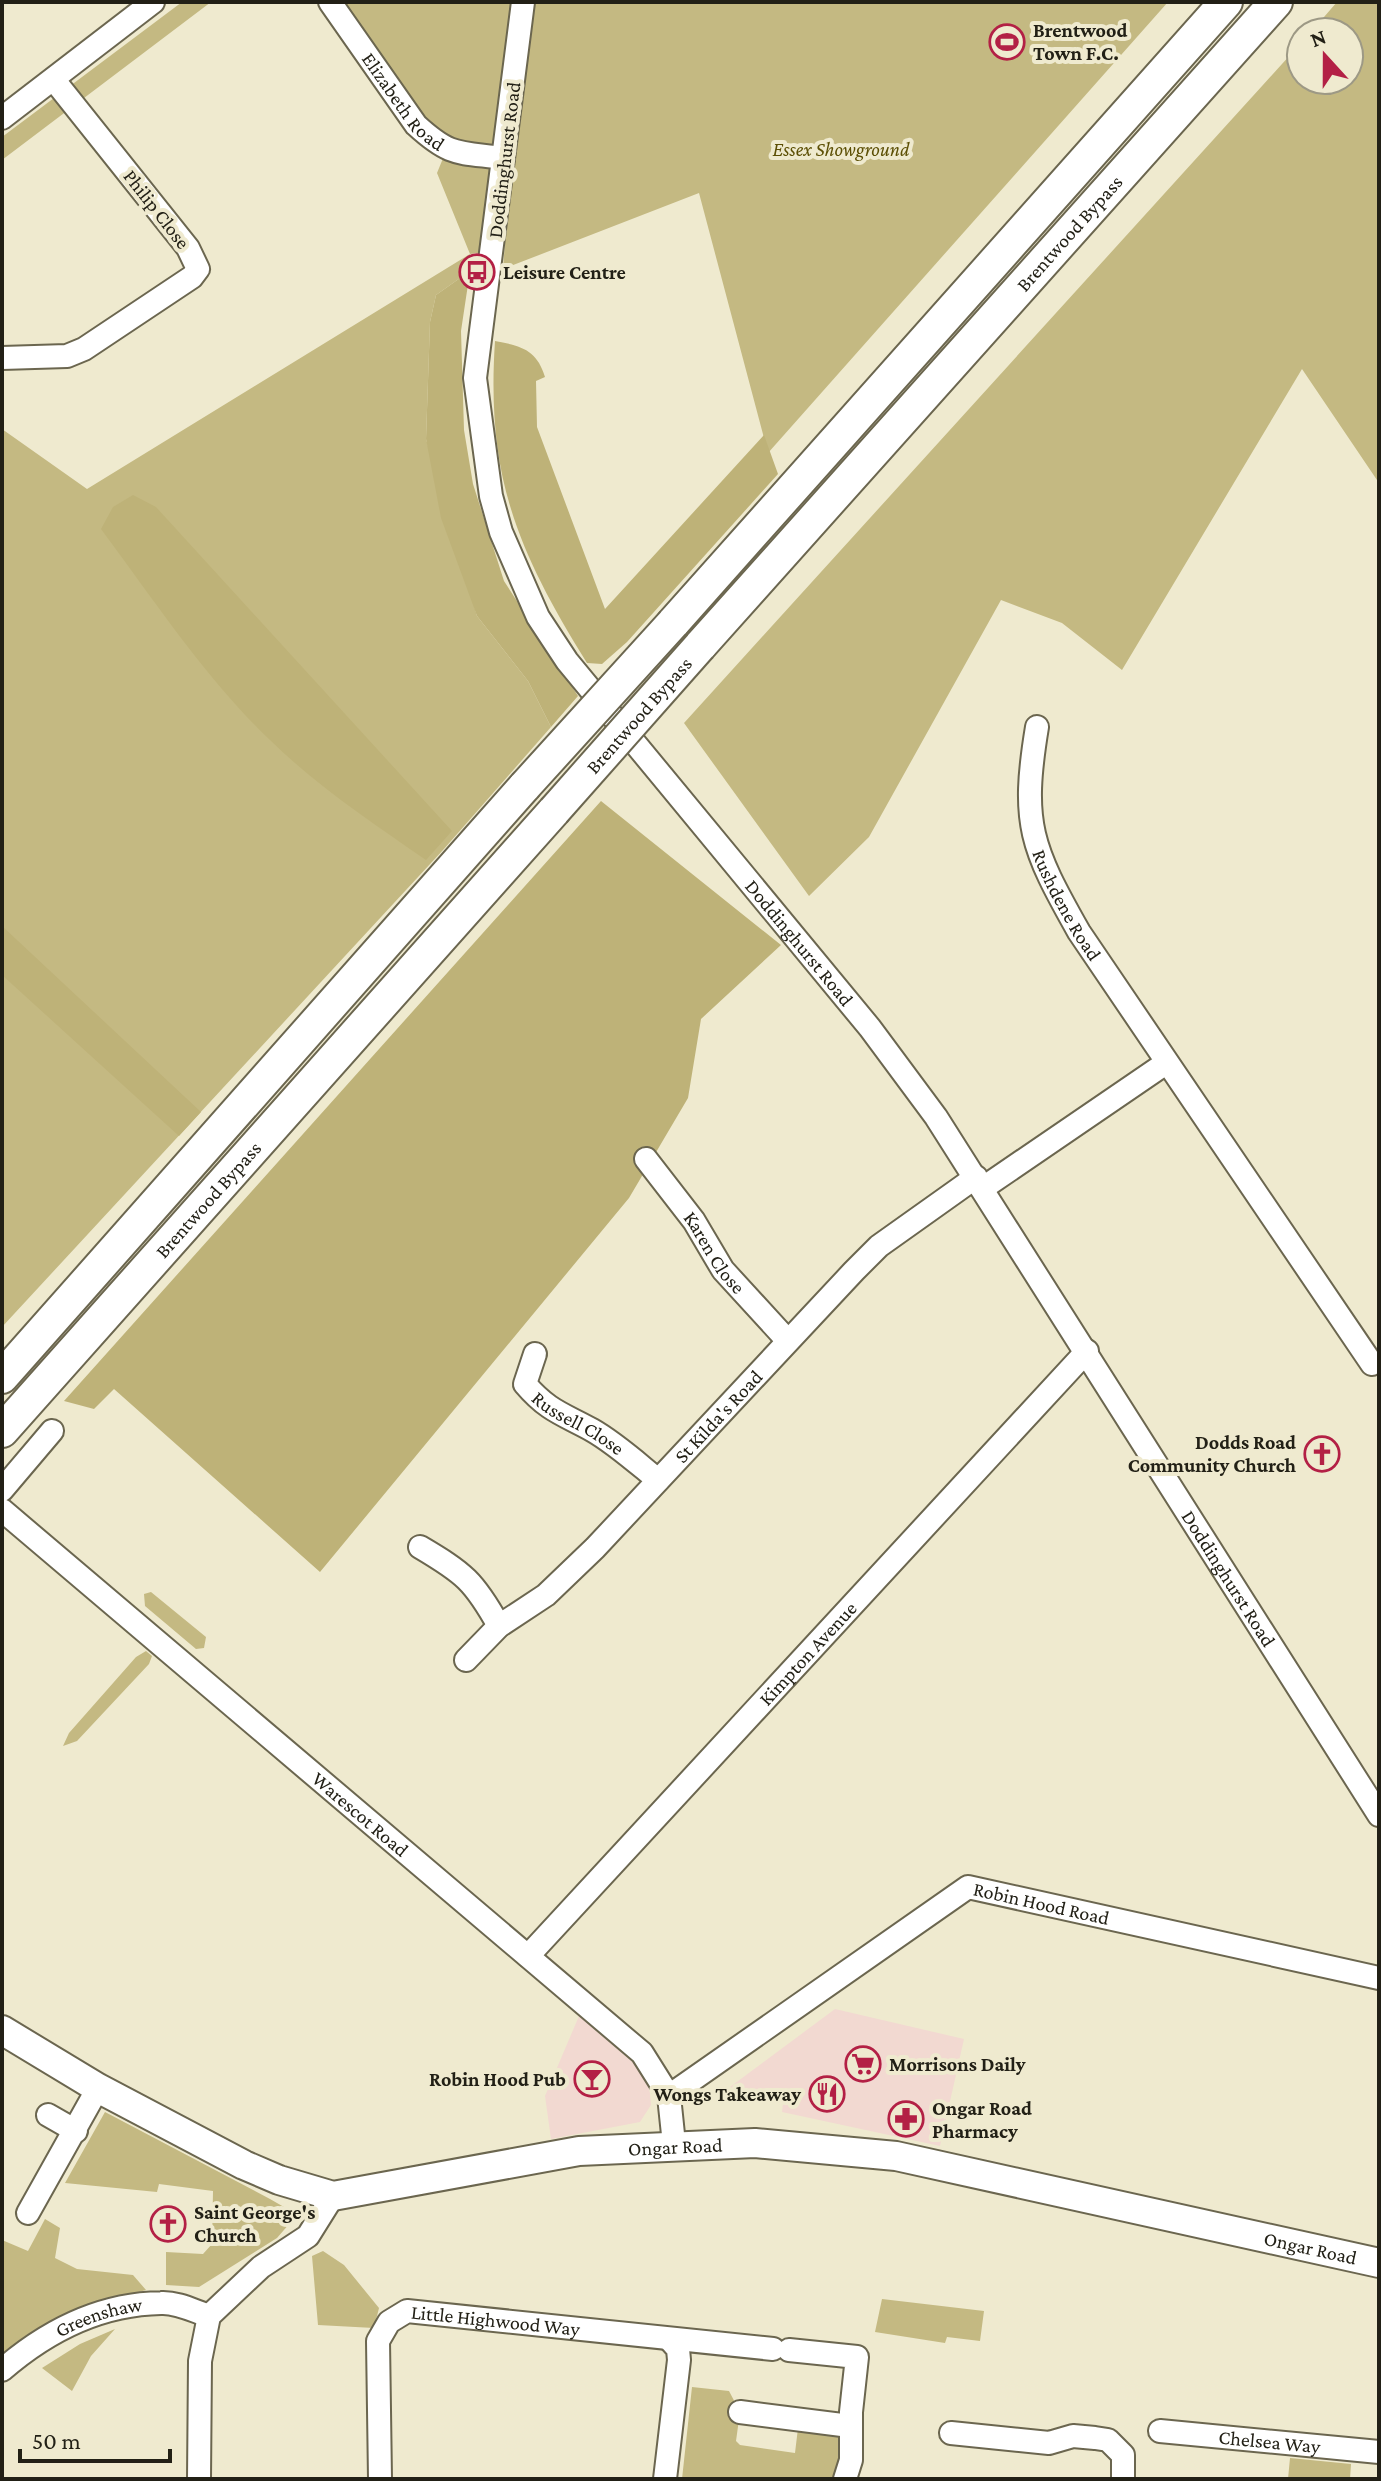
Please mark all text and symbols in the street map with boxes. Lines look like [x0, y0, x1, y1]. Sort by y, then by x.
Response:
north arrow [1285, 16, 1365, 96]
place label: Brentwood Town F.C. [1033, 19, 1127, 64]
sports icon: Brentwood Town F.C. [988, 23, 1026, 61]
text: N [1307, 23, 1329, 52]
street label: Elizabeth Road [358, 48, 449, 155]
street label: Doddinghurst Road [484, 80, 526, 239]
park label: Essex Showground [773, 138, 910, 161]
street label: Philip Close [118, 165, 195, 254]
street label: Brentwood Bypass [1012, 170, 1127, 296]
bus stop icon: Leisure Centre [458, 253, 496, 291]
place label: Leisure Centre [503, 261, 626, 283]
street label: Brentwood Bypass [582, 652, 696, 778]
street label: Rushdene Road [1028, 846, 1106, 965]
street label: Doddinghurst Road [741, 875, 858, 1010]
street label: Brentwood Bypass [151, 1137, 266, 1262]
street label: Karen Close [679, 1207, 750, 1298]
street label: St Kilda's Road [670, 1365, 767, 1467]
street label: Russell Close [527, 1387, 629, 1459]
place label: Dodds Road Community Church [1128, 1431, 1297, 1476]
church icon: Dodds Road Community Church [1303, 1435, 1341, 1473]
street label: Doddinghurst Road [1177, 1506, 1280, 1651]
street label: Kimpton Avenue [754, 1597, 861, 1710]
street label: Warescot Road [308, 1767, 413, 1861]
street label: Robin Hood Road [971, 1878, 1112, 1929]
supermarket icon: Morrisons Daily [844, 2045, 882, 2083]
place label: Morrisons Daily [889, 2053, 1026, 2075]
bar icon: Robin Hood Pub [573, 2060, 611, 2098]
place label: Robin Hood Pub [429, 2068, 566, 2090]
restaurant icon: Wongs Takeaway [808, 2075, 846, 2113]
place label: Wongs Takeaway [652, 2083, 801, 2105]
place label: Ongar Road Pharmacy [932, 2097, 1032, 2142]
pharmacy icon: Ongar Road Pharmacy [887, 2100, 925, 2138]
street label: Ongar Road [628, 2133, 723, 2160]
place label: Saint George's Church [194, 2201, 315, 2246]
church icon: Saint George's Church [149, 2205, 187, 2243]
street label: Ongar Road [1262, 2227, 1359, 2269]
street label: Greenshaw [52, 2293, 144, 2341]
street label: Little Highwood Way [410, 2300, 582, 2341]
scale bar [20, 2413, 170, 2463]
street label: Chelsea Way [1218, 2426, 1322, 2458]
text: 50 m [32, 2427, 81, 2454]

